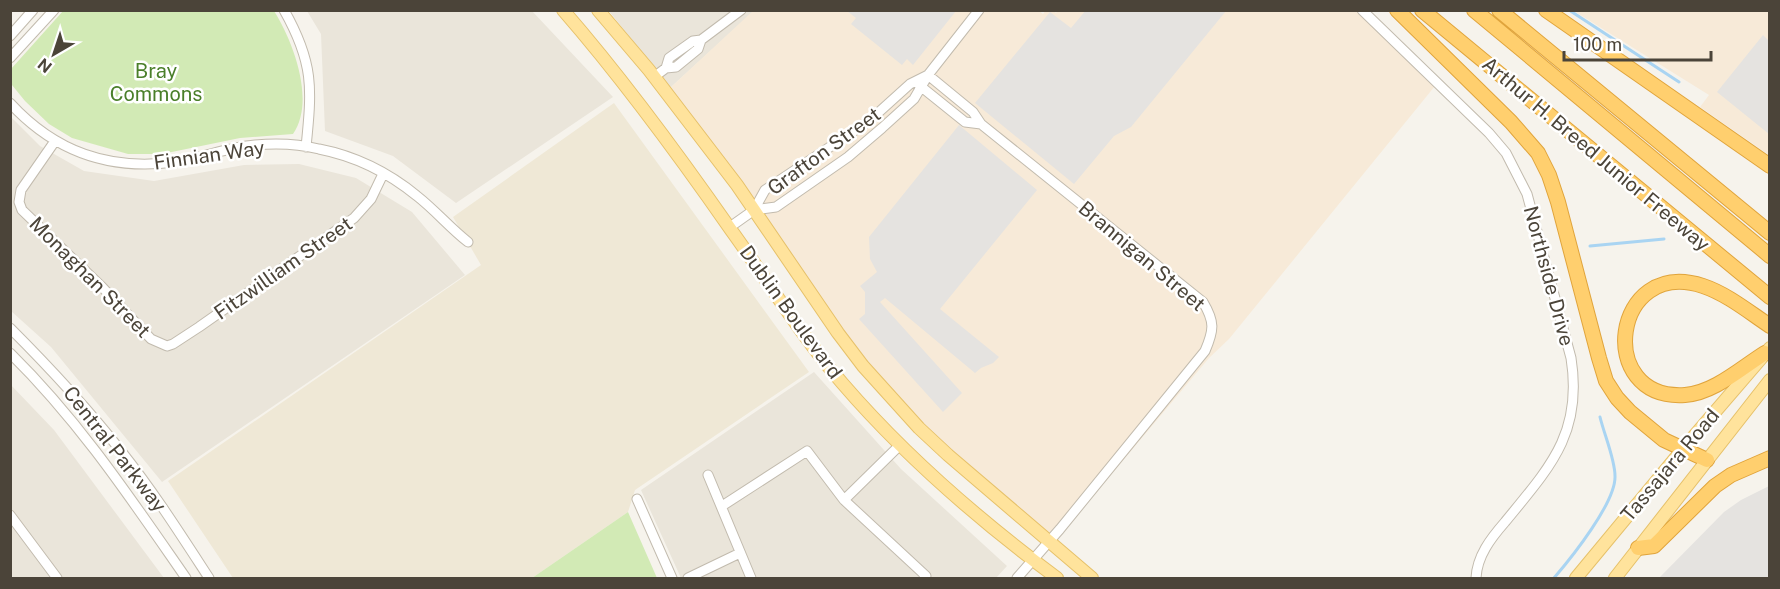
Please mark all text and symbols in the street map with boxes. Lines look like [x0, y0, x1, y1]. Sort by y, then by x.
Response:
north arrow [24, 24, 84, 84]
scale bar [1564, 24, 1711, 62]
text: 100 m [1573, 34, 1622, 55]
street label: Arthur H. Breed Junior Freeway [1477, 52, 1715, 256]
text: N [34, 54, 56, 77]
park label: Bray Commons [110, 59, 202, 106]
street label: Grafton Street [763, 102, 885, 200]
street label: Finnian Way [152, 135, 266, 175]
street label: Brannigan Street [1074, 196, 1210, 316]
street label: Northside Drive [1519, 203, 1579, 349]
street label: Monaghan Street [24, 211, 156, 343]
street label: Fitzwilliam Street [209, 211, 357, 325]
street label: Dublin Boulevard [735, 241, 847, 383]
street label: Central Parkway [58, 381, 172, 517]
street label: Tassajara Road [1616, 404, 1724, 526]

